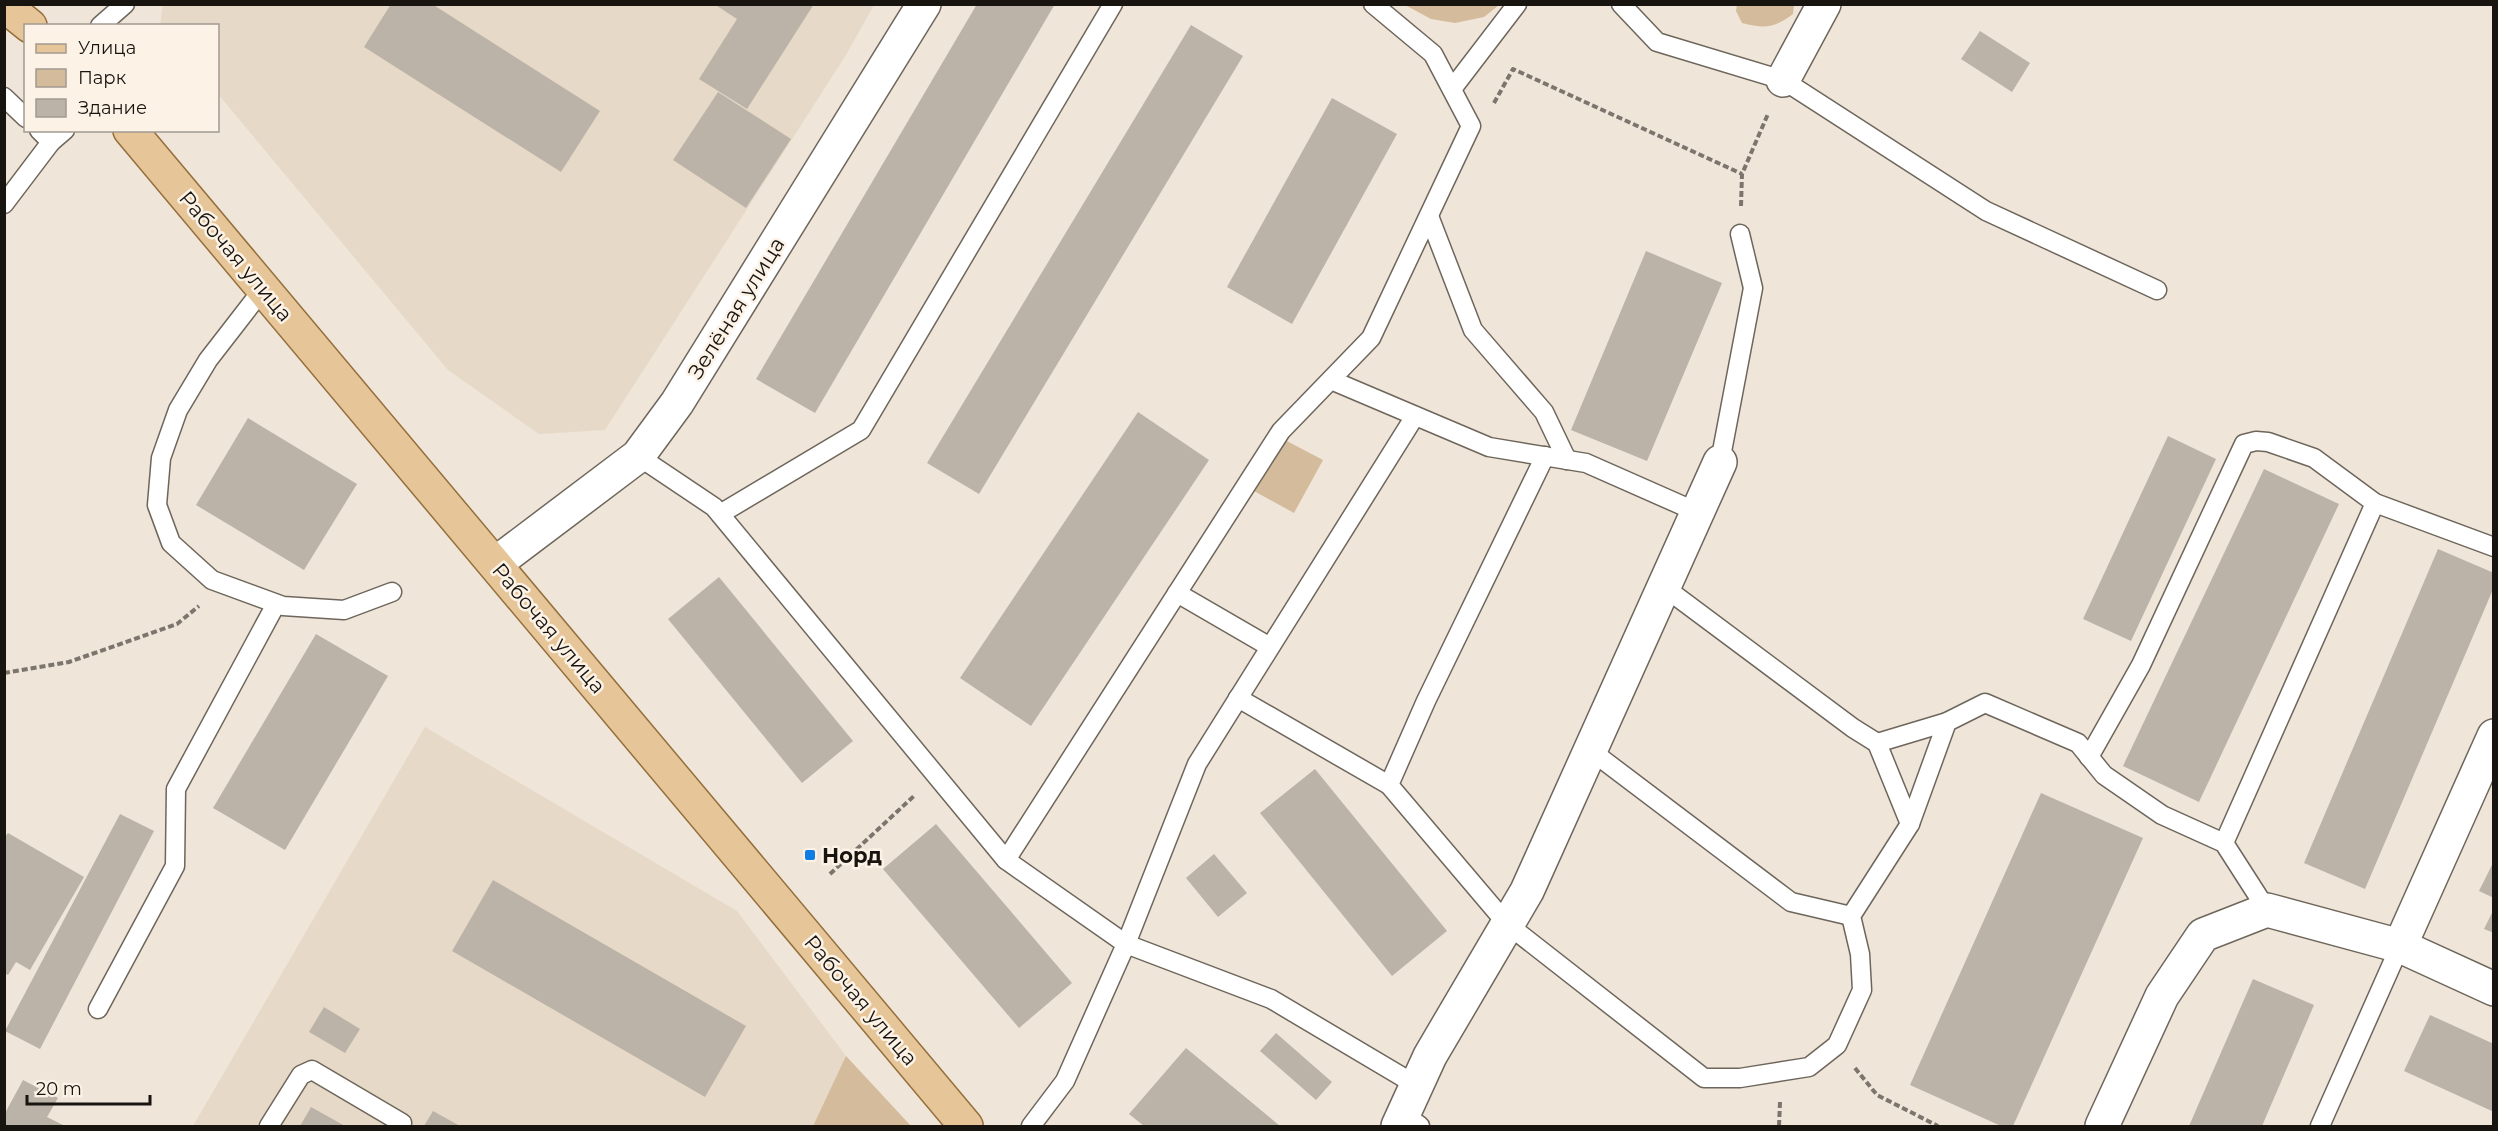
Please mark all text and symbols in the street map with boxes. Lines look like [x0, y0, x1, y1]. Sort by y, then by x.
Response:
legend [24, 24, 219, 132]
text: Улица [78, 37, 136, 59]
text: Парк [78, 67, 127, 89]
text: Здание [78, 97, 147, 119]
street label: Рабочая улица [174, 186, 298, 326]
street label: Зелёная улица [682, 233, 790, 383]
street label: Рабочая улица [487, 558, 611, 698]
place label: Норд [822, 843, 882, 868]
marker: Норд [803, 848, 817, 862]
street label: Рабочая улица [799, 930, 923, 1070]
scale bar [27, 1068, 150, 1106]
text: 20 m [36, 1078, 82, 1100]

